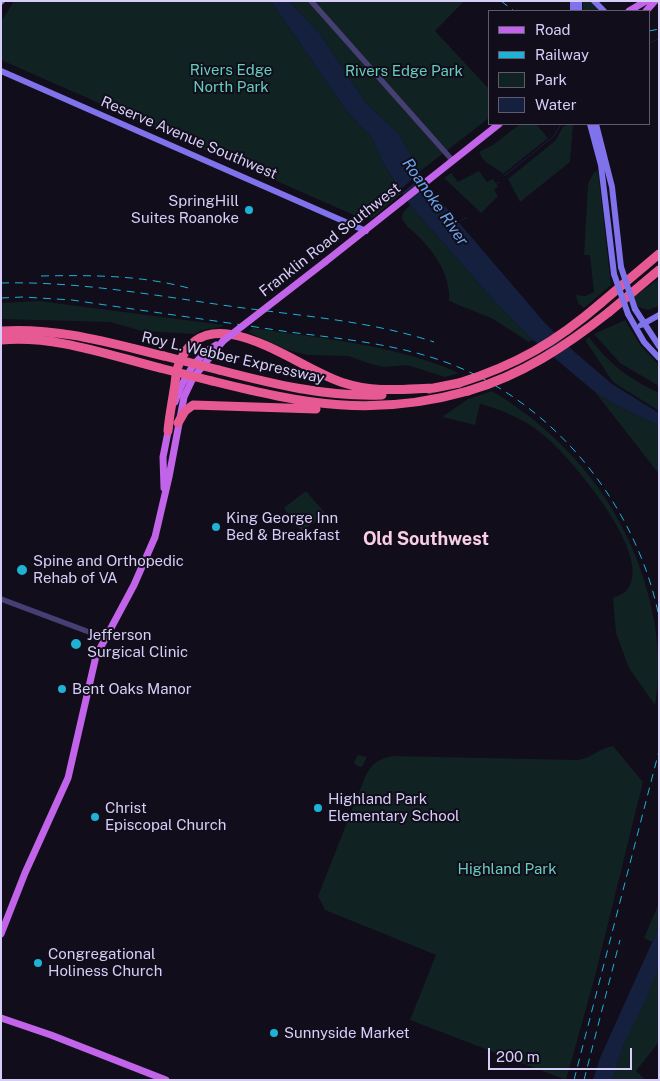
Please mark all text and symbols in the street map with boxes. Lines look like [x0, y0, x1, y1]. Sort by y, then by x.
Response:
legend [488, 10, 650, 125]
text: Road [535, 21, 571, 38]
text: Railway [535, 46, 589, 63]
park label: Rivers Edge North Park [190, 61, 272, 96]
park label: Rivers Edge Park [345, 62, 463, 80]
text: Park [535, 71, 567, 88]
street label: Reserve Avenue Southwest [98, 93, 280, 183]
text: Water [535, 96, 577, 113]
water label: Roanoke River [398, 155, 472, 249]
street label: Franklin Road Southwest [256, 179, 404, 301]
place label: SpringHill Suites Roanoke [131, 192, 239, 227]
marker: SpringHill Suites Roanoke [243, 204, 255, 216]
street label: Roy L. Webber Expressway [140, 328, 326, 388]
place label: King George Inn Bed & Breakfast [226, 509, 340, 544]
marker: King George Inn Bed & Breakfast [210, 521, 222, 533]
district label: Old Southwest [363, 528, 489, 550]
place label: Spine and Orthopedic Rehab of VA [33, 552, 184, 587]
marker: Spine and Orthopedic Rehab of VA [15, 563, 29, 577]
place label: Jefferson Surgical Clinic [87, 626, 188, 661]
marker: Jefferson Surgical Clinic [69, 637, 83, 651]
place label: Bent Oaks Manor [72, 680, 192, 698]
marker: Bent Oaks Manor [56, 683, 68, 695]
place label: Highland Park Elementary School [328, 790, 460, 825]
place label: Christ Episcopal Church [105, 799, 226, 834]
marker: Highland Park Elementary School [312, 802, 324, 814]
marker: Christ Episcopal Church [89, 811, 101, 823]
park label: Highland Park [457, 860, 557, 878]
place label: Congregational Holiness Church [48, 945, 162, 980]
marker: Congregational Holiness Church [32, 957, 44, 969]
place label: Sunnyside Market [284, 1024, 410, 1042]
marker: Sunnyside Market [268, 1027, 280, 1039]
scale bar [490, 1038, 634, 1070]
text: 200 m [496, 1048, 540, 1065]

